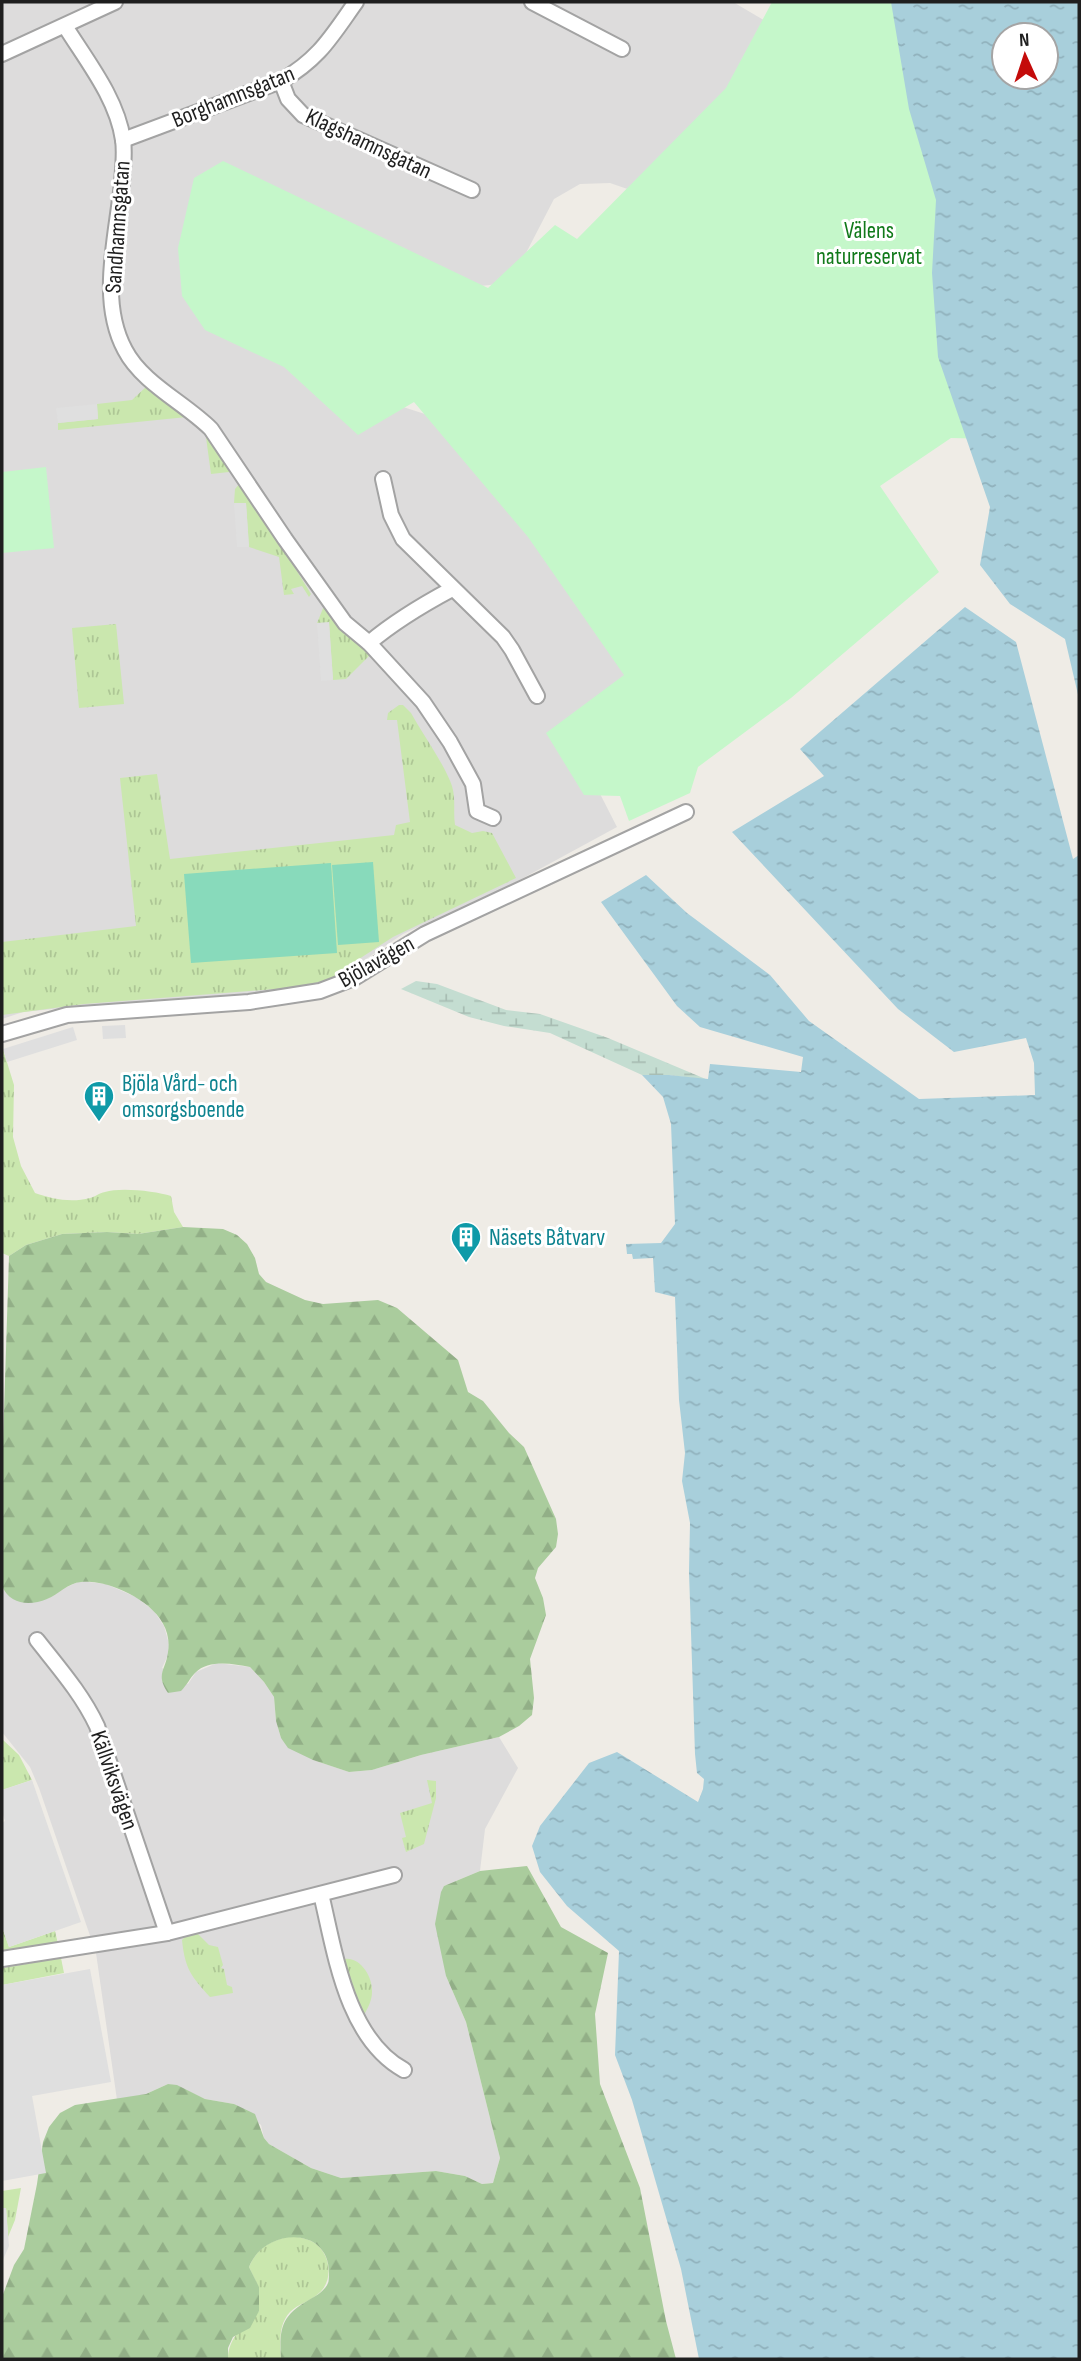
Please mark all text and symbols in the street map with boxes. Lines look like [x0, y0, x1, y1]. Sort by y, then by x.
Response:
north arrow [990, 21, 1060, 91]
text: N [1019, 29, 1030, 52]
street label: Borghamnsgatan [168, 60, 299, 134]
street label: Klagshamnsgatan [301, 103, 436, 185]
street label: Sandhamnsgatan [99, 160, 137, 294]
park label: Välens naturreservat [816, 217, 922, 271]
street label: Bjölavägen [334, 930, 419, 994]
place label: Bjöla Vård- och omsorgsboende [122, 1070, 245, 1124]
building icon: Bjöla Vård- och omsorgsboende [82, 1079, 116, 1123]
building icon: Näsets Båtvarv [449, 1220, 483, 1264]
place label: Näsets Båtvarv [489, 1224, 605, 1252]
street label: Källviksvägen [84, 1727, 144, 1834]

